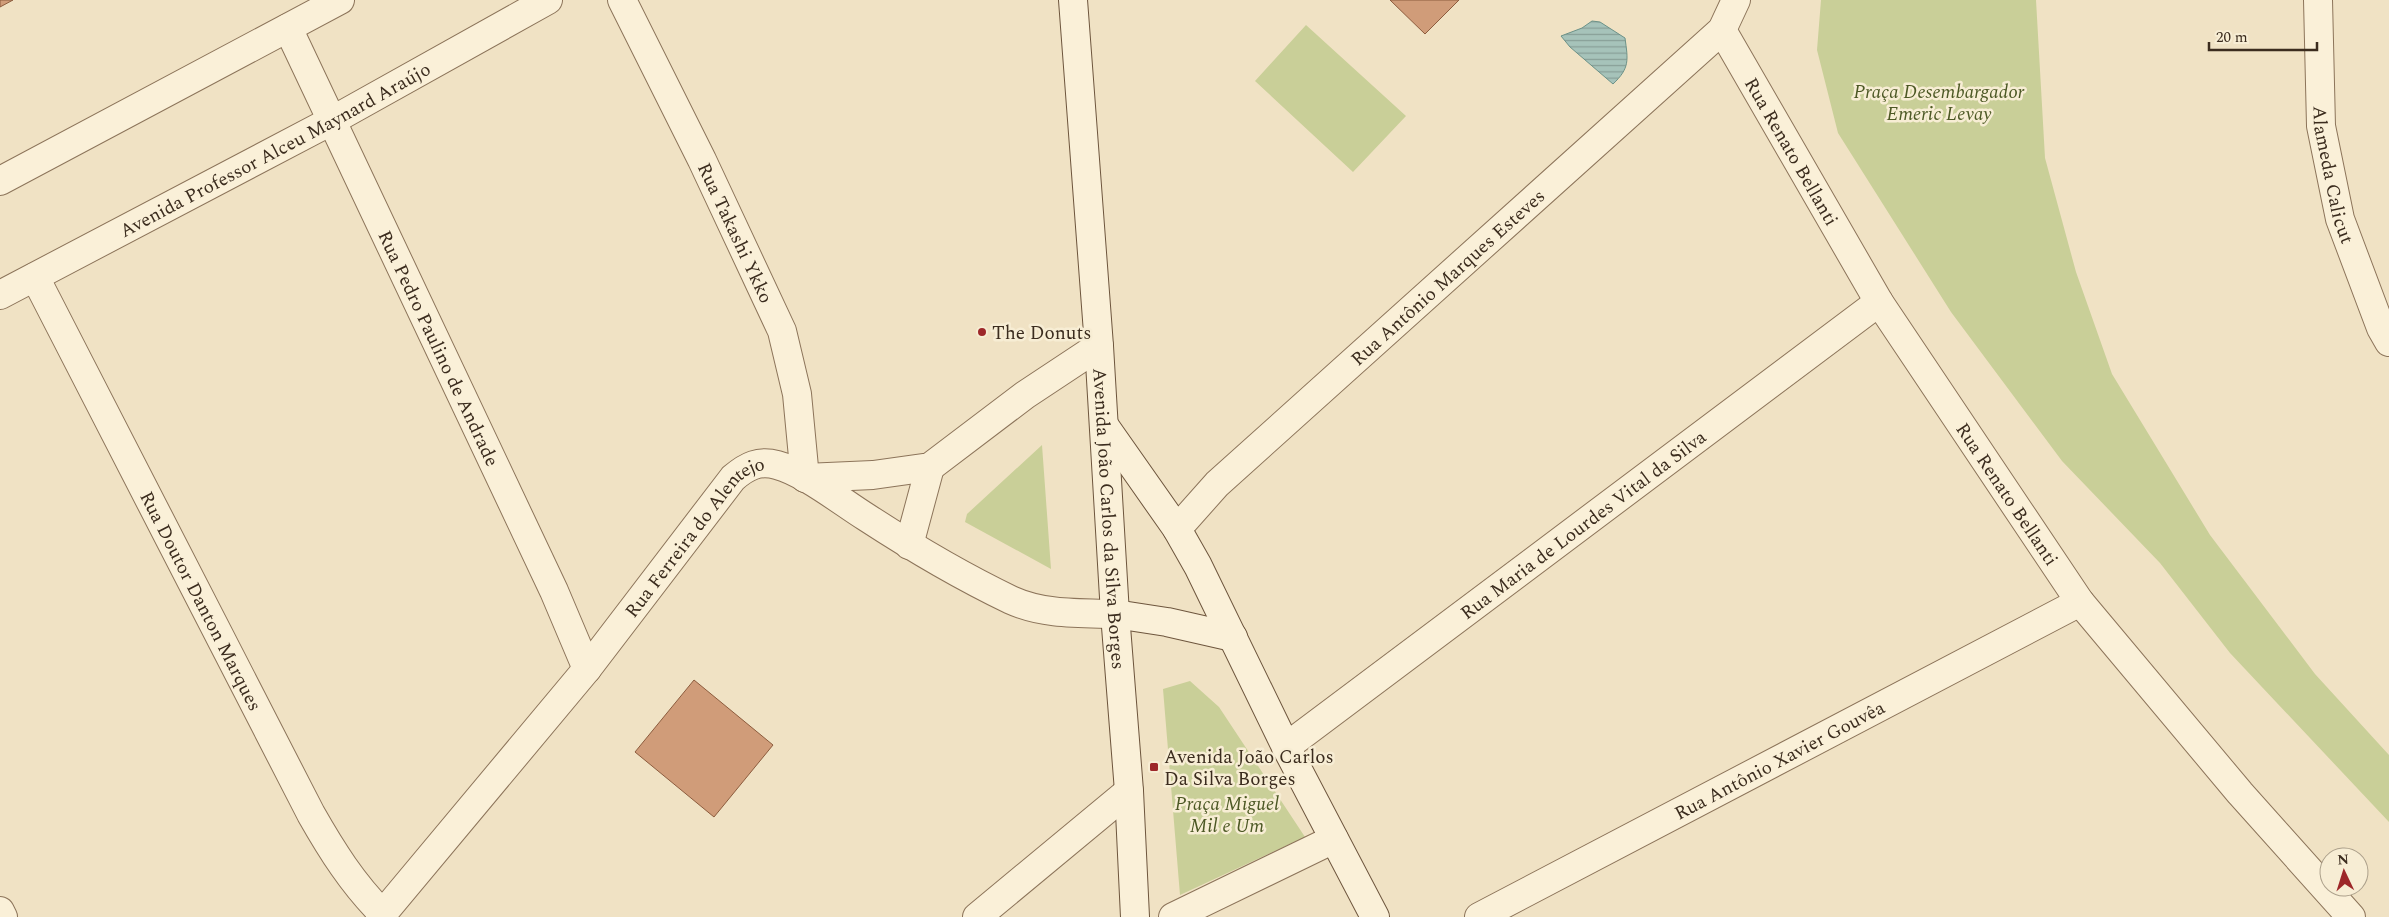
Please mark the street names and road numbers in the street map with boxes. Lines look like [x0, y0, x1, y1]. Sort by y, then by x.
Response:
street label: Avenida Professor Alceu Maynard Araújo [115, 55, 436, 246]
street label: Rua Renato Bellanti [1736, 72, 1845, 232]
street label: Alameda Calicut [2305, 106, 2361, 248]
street label: Rua Takashi Ykko [689, 158, 780, 308]
street label: Rua Antônio Marques Esteves [1345, 183, 1552, 373]
street label: Rua Pedro Paulino de Andrade [370, 226, 506, 472]
street label: Avenida João Carlos da Silva Borges [1084, 367, 1132, 671]
street label: Rua Renato Bellanti [1948, 417, 2065, 572]
street label: Rua Maria de Lourdes Vital da Silva [1454, 423, 1713, 628]
street label: Rua Ferreira do Alentejo [618, 450, 767, 624]
street label: Rua Doutor Danton Marques [131, 486, 269, 717]
street label: Rua Antônio Xavier Gouvêa [1669, 693, 1891, 828]

